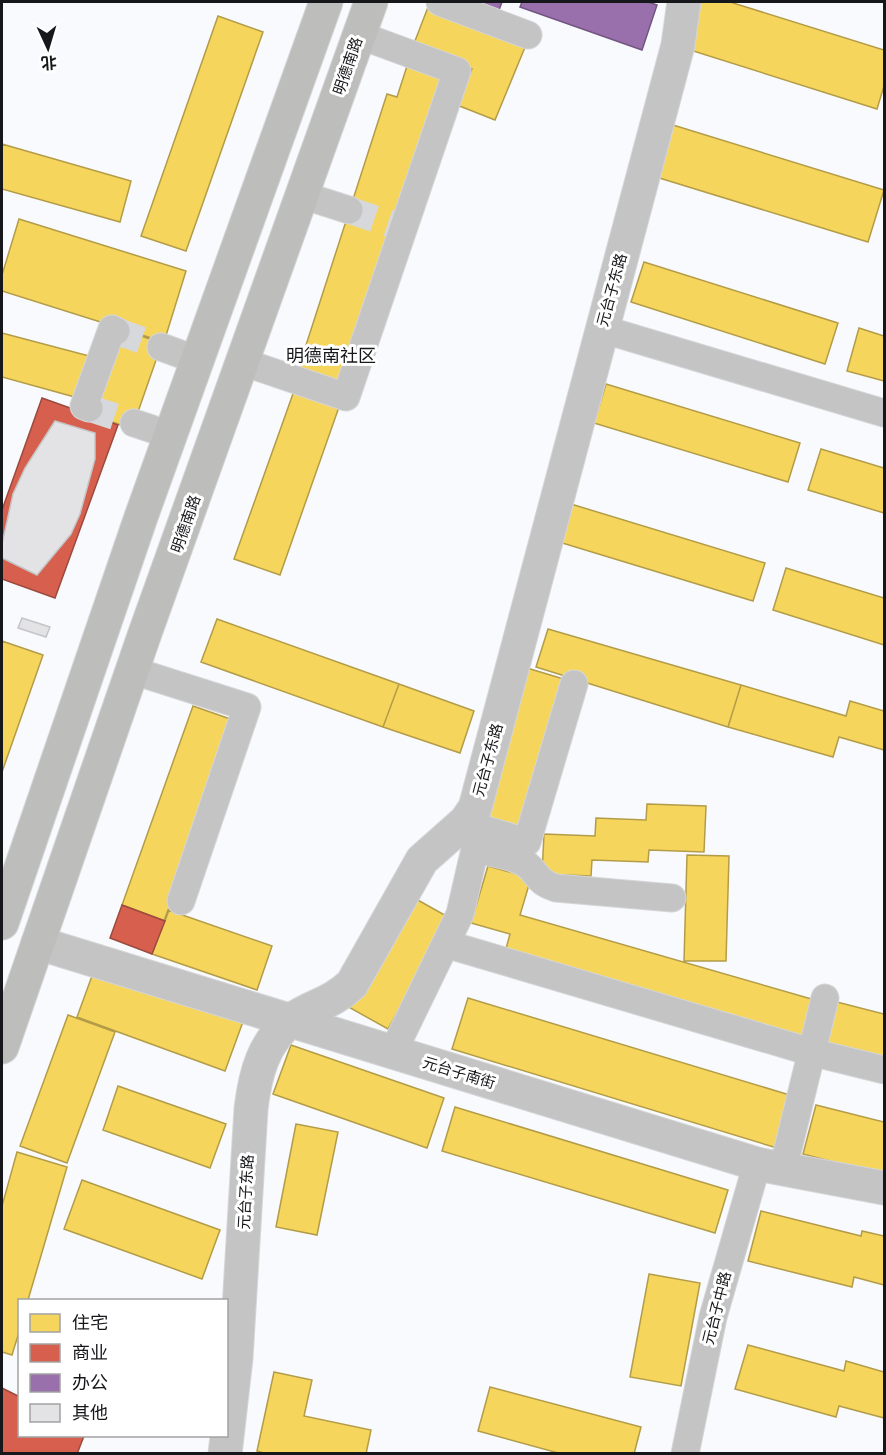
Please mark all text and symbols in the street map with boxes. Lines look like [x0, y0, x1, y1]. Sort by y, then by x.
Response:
north arrow [18, 18, 78, 78]
street label: 明德南路 [330, 35, 366, 97]
text: 北 [40, 51, 58, 73]
street label: 元台子东路 [594, 251, 630, 329]
district label: 明德南社区 [286, 345, 376, 367]
street label: 明德南路 [168, 493, 204, 555]
street label: 元台子东路 [470, 721, 506, 799]
street label: 元台子南街 [420, 1053, 498, 1093]
street label: 元台子东路 [235, 1154, 257, 1230]
street label: 元台子中路 [699, 1269, 735, 1347]
legend [18, 1299, 228, 1437]
text: 住宅 [72, 1312, 108, 1334]
text: 商业 [72, 1342, 108, 1364]
text: 办公 [72, 1372, 108, 1394]
text: 其他 [72, 1402, 108, 1424]

